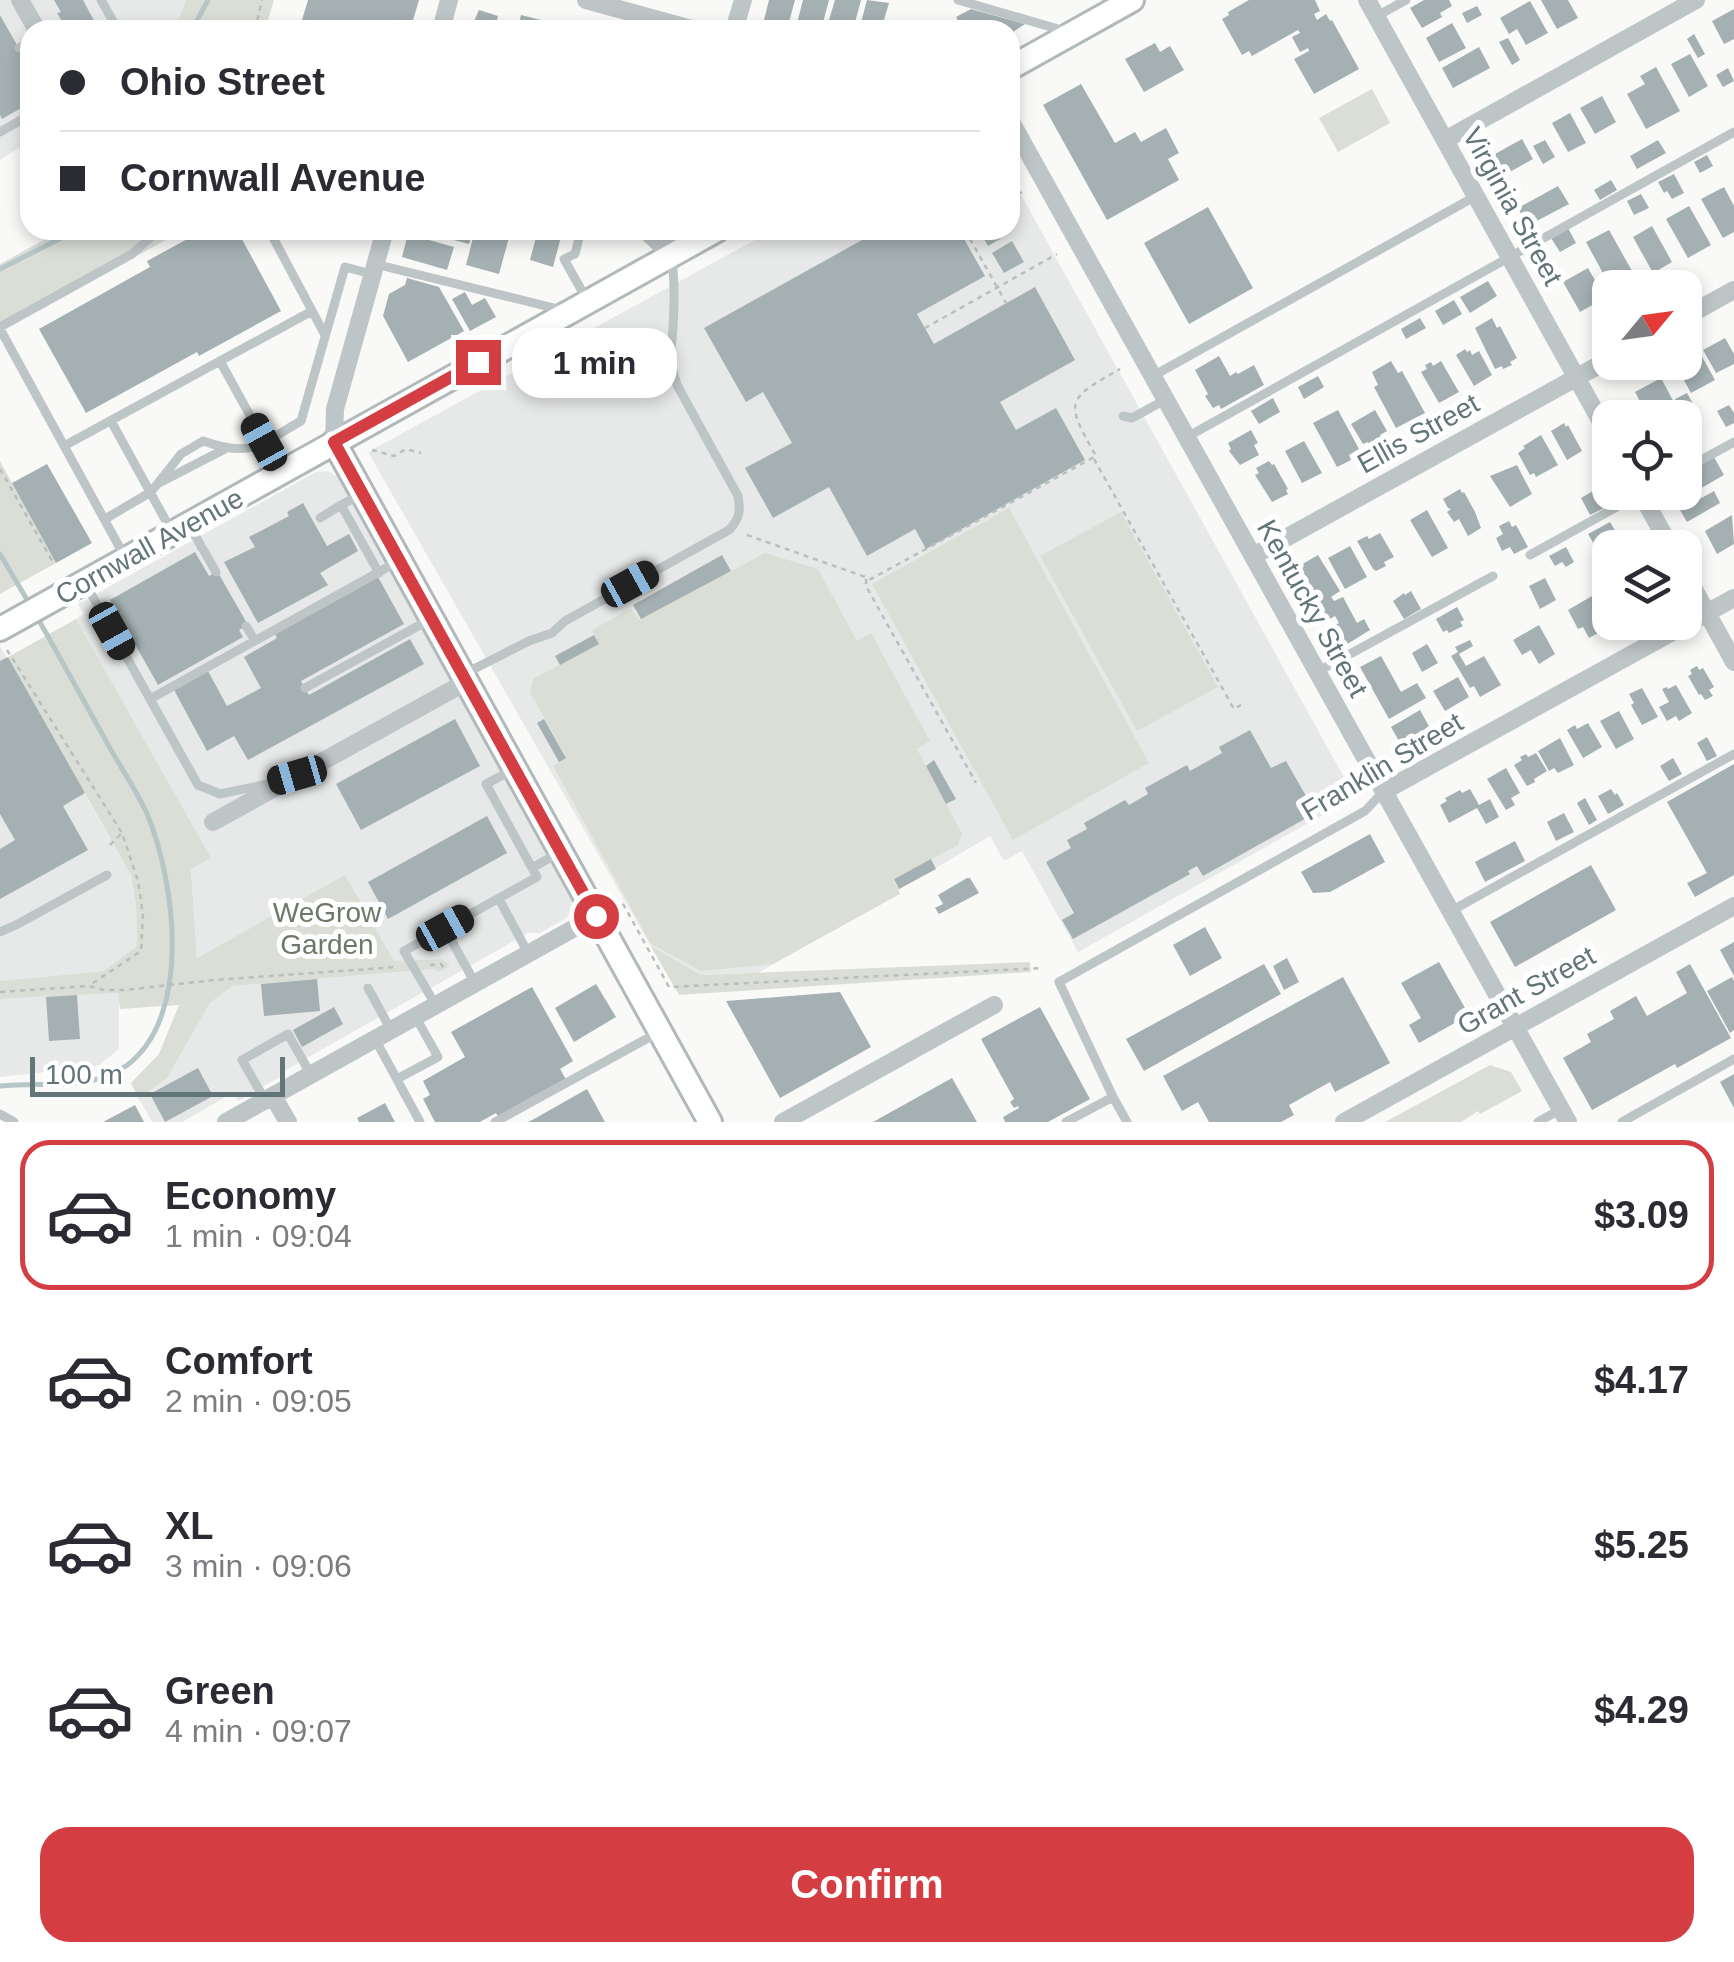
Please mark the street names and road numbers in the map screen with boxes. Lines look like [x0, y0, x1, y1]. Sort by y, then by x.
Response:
street label: Virginia Street [1456, 122, 1569, 291]
street label: Ellis Street [1352, 387, 1484, 479]
street label: Cornwall Avenue [50, 482, 248, 611]
street label: Kentucky Street [1251, 514, 1374, 702]
street label: Franklin Street [1296, 706, 1468, 827]
street label: Grant Street [1452, 940, 1601, 1041]

